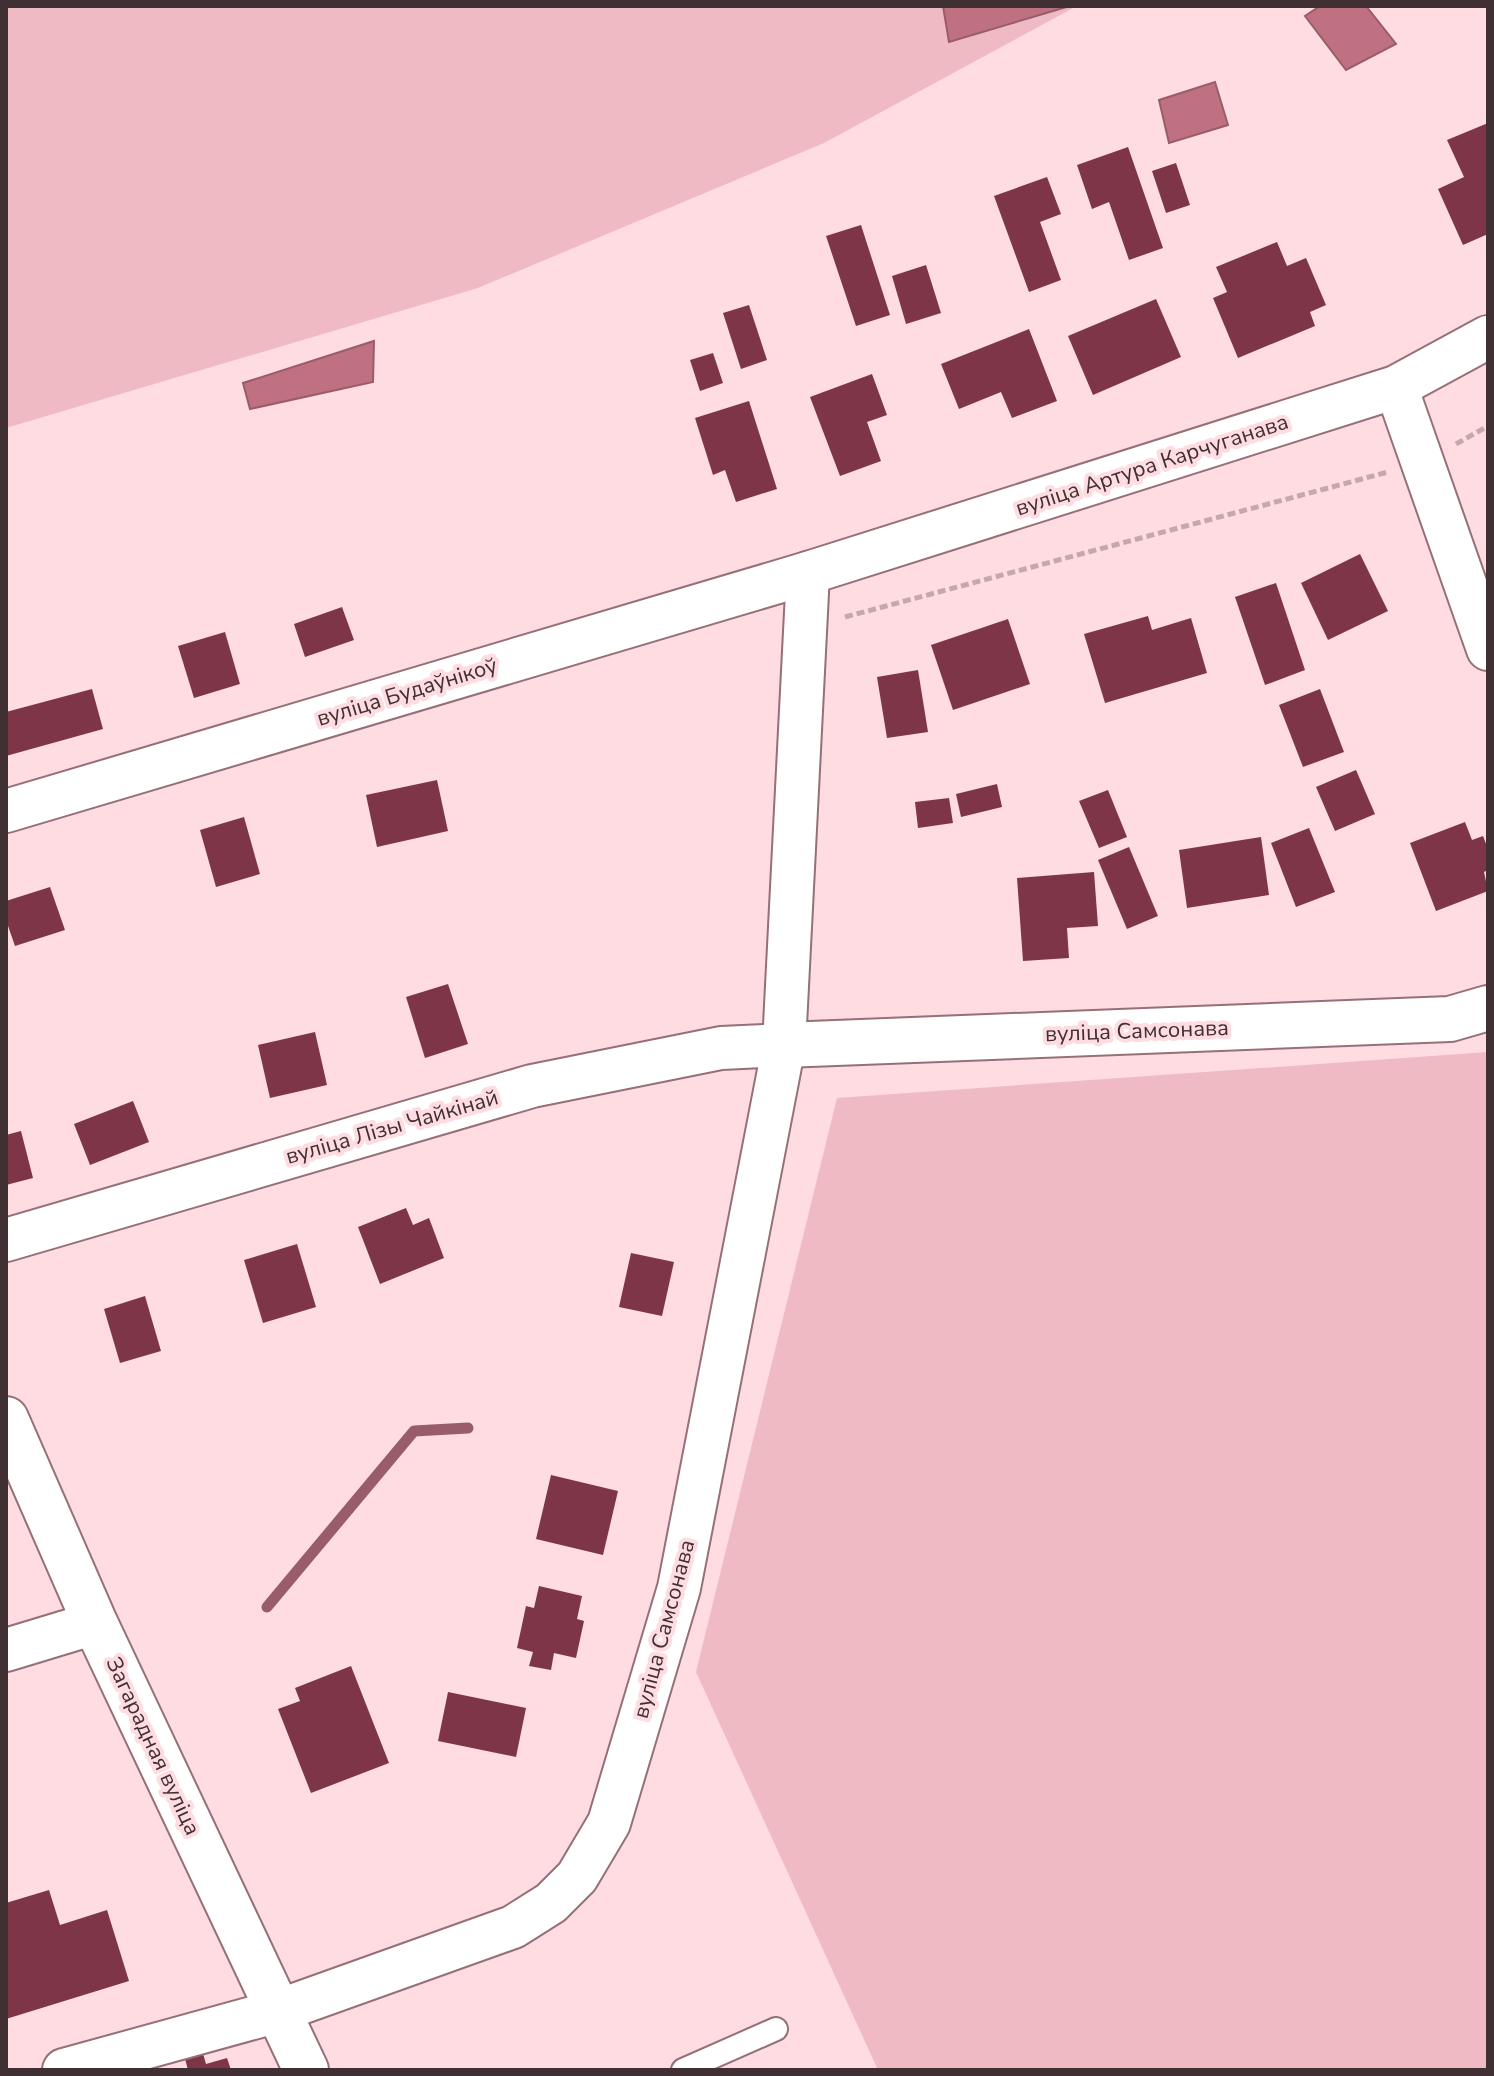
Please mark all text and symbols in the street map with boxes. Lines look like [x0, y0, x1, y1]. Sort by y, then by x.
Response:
street label: вуліца Артура Карчуганава [1012, 407, 1292, 523]
street label: вуліца Будаўнікоў [313, 650, 501, 734]
street label: вуліца Самсонава [1045, 1013, 1229, 1049]
street label: вуліца Лізы Чайкінай [282, 1082, 502, 1172]
street label: вуліца Самсонава [626, 1536, 702, 1722]
street label: Загарадная вуліца [99, 1652, 207, 1840]

